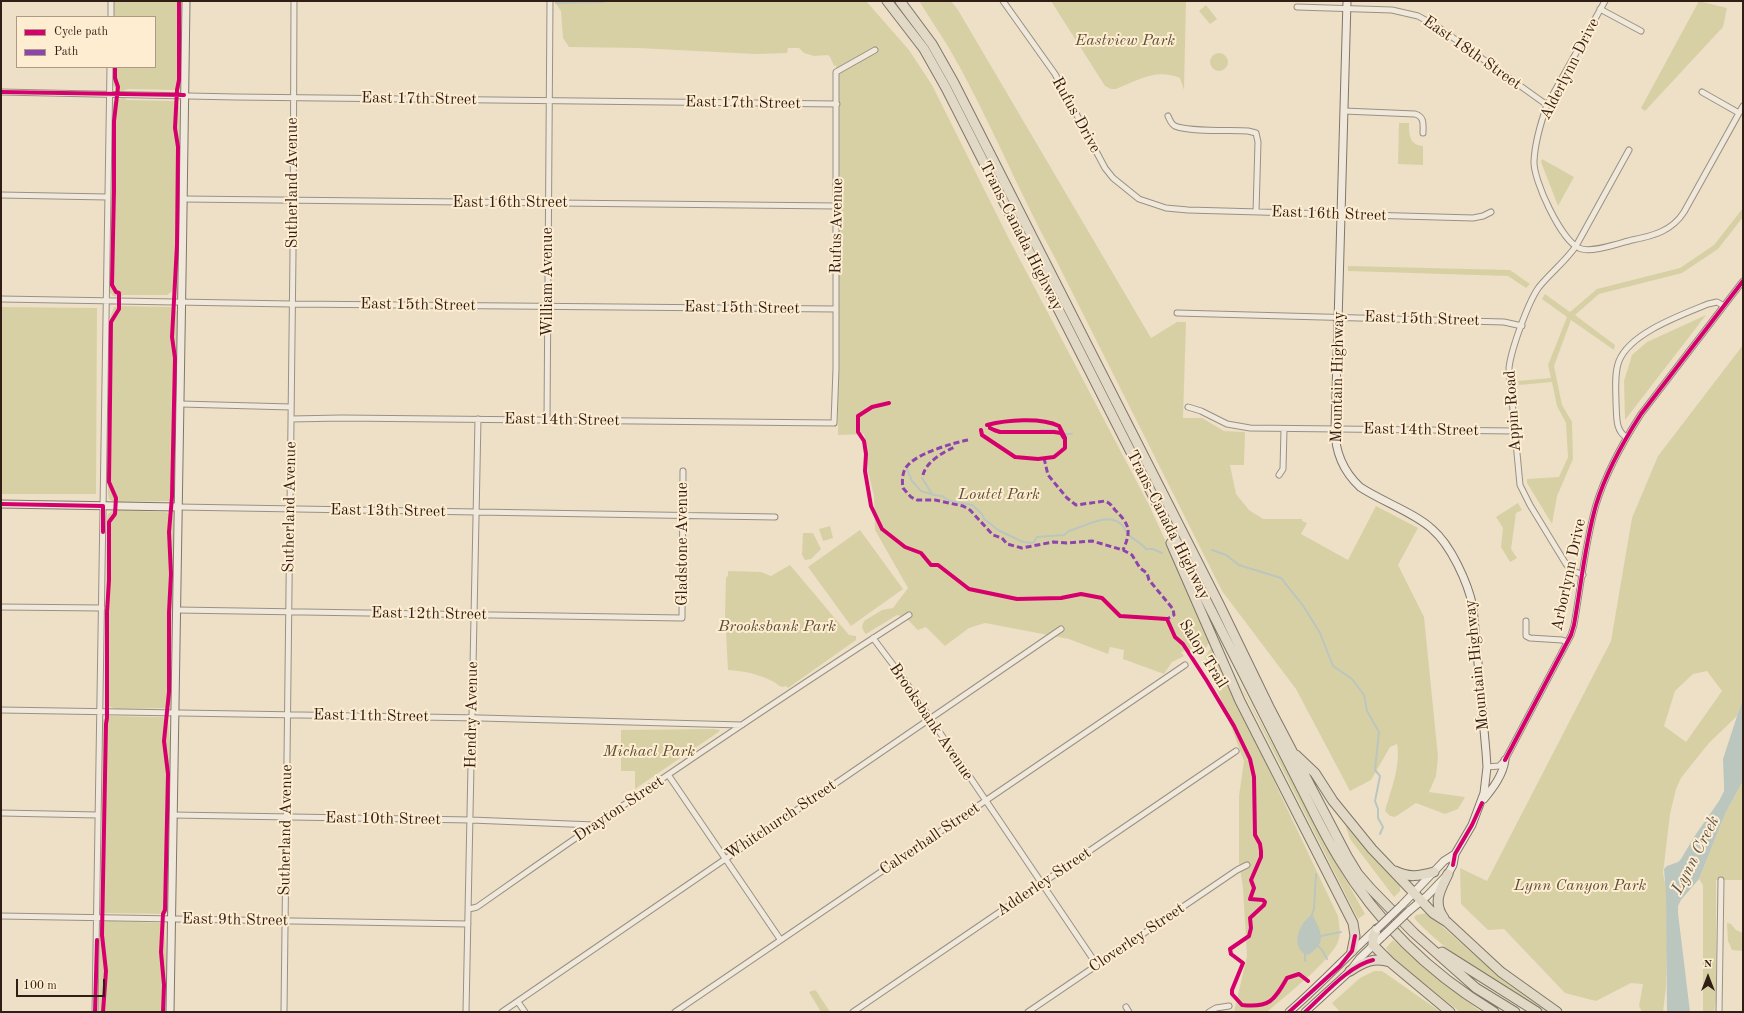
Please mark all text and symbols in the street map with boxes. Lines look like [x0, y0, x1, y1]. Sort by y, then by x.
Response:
street label: East 18th Street [1419, 12, 1525, 94]
street label: Alderlynn Drive [1536, 15, 1604, 123]
legend [16, 16, 156, 68]
text: Cycle path [54, 26, 108, 38]
park label: Eastview Park [1075, 31, 1175, 51]
text: Path [54, 46, 78, 58]
street label: Rufus Drive [1047, 74, 1105, 156]
street label: East 17th Street [361, 88, 477, 110]
street label: East 17th Street [685, 92, 801, 114]
street label: Sutherland Avenue [283, 117, 303, 249]
street label: Trans-Canada Highway [975, 158, 1067, 314]
street label: Rufus Avenue [827, 178, 847, 274]
street label: East 16th Street [452, 193, 568, 213]
street label: East 16th Street [1271, 202, 1387, 226]
street label: William Avenue [538, 227, 558, 337]
street label: East 15th Street [360, 294, 476, 316]
street label: East 15th Street [684, 297, 800, 319]
street label: East 15th Street [1364, 307, 1480, 331]
street label: Mountain Highway [1327, 311, 1349, 443]
street label: Appin Road [1501, 369, 1525, 453]
street label: East 14th Street [504, 409, 620, 431]
street label: East 14th Street [1363, 419, 1479, 441]
street label: Sutherland Avenue [279, 441, 301, 573]
street label: Trans-Canada Highway [1122, 447, 1214, 603]
street label: Gladstone Avenue [673, 482, 693, 606]
park label: Loutet Park [958, 485, 1040, 505]
street label: East 13th Street [330, 500, 446, 522]
street label: Arborlynn Drive [1548, 517, 1590, 633]
street label: Mountain Highway [1461, 598, 1493, 732]
street label: East 12th Street [371, 603, 487, 625]
street label: Salop Trail [1174, 616, 1232, 692]
park label: Brooksbank Park [718, 617, 836, 637]
street label: Brooksbank Avenue [885, 660, 977, 784]
street label: Hendry Avenue [461, 661, 483, 769]
street label: East 11th Street [313, 705, 429, 727]
park label: Michael Park [603, 742, 695, 762]
street label: Sutherland Avenue [275, 764, 297, 896]
street label: Drayton Street [570, 772, 668, 846]
street label: Whitchurch Street [722, 776, 840, 864]
street label: Calverhall Street [876, 798, 984, 880]
street label: East 10th Street [325, 808, 441, 830]
water label: Lynn Creek [1668, 812, 1724, 898]
street label: Adderley Street [993, 843, 1095, 921]
park label: Lynn Canyon Park [1514, 876, 1646, 896]
street label: Cloverley Street [1086, 899, 1188, 977]
street label: East 9th Street [182, 909, 288, 931]
north arrow [1688, 957, 1728, 997]
text: N [1704, 959, 1712, 970]
scale bar [18, 971, 107, 997]
text: 100 m [23, 980, 57, 992]

